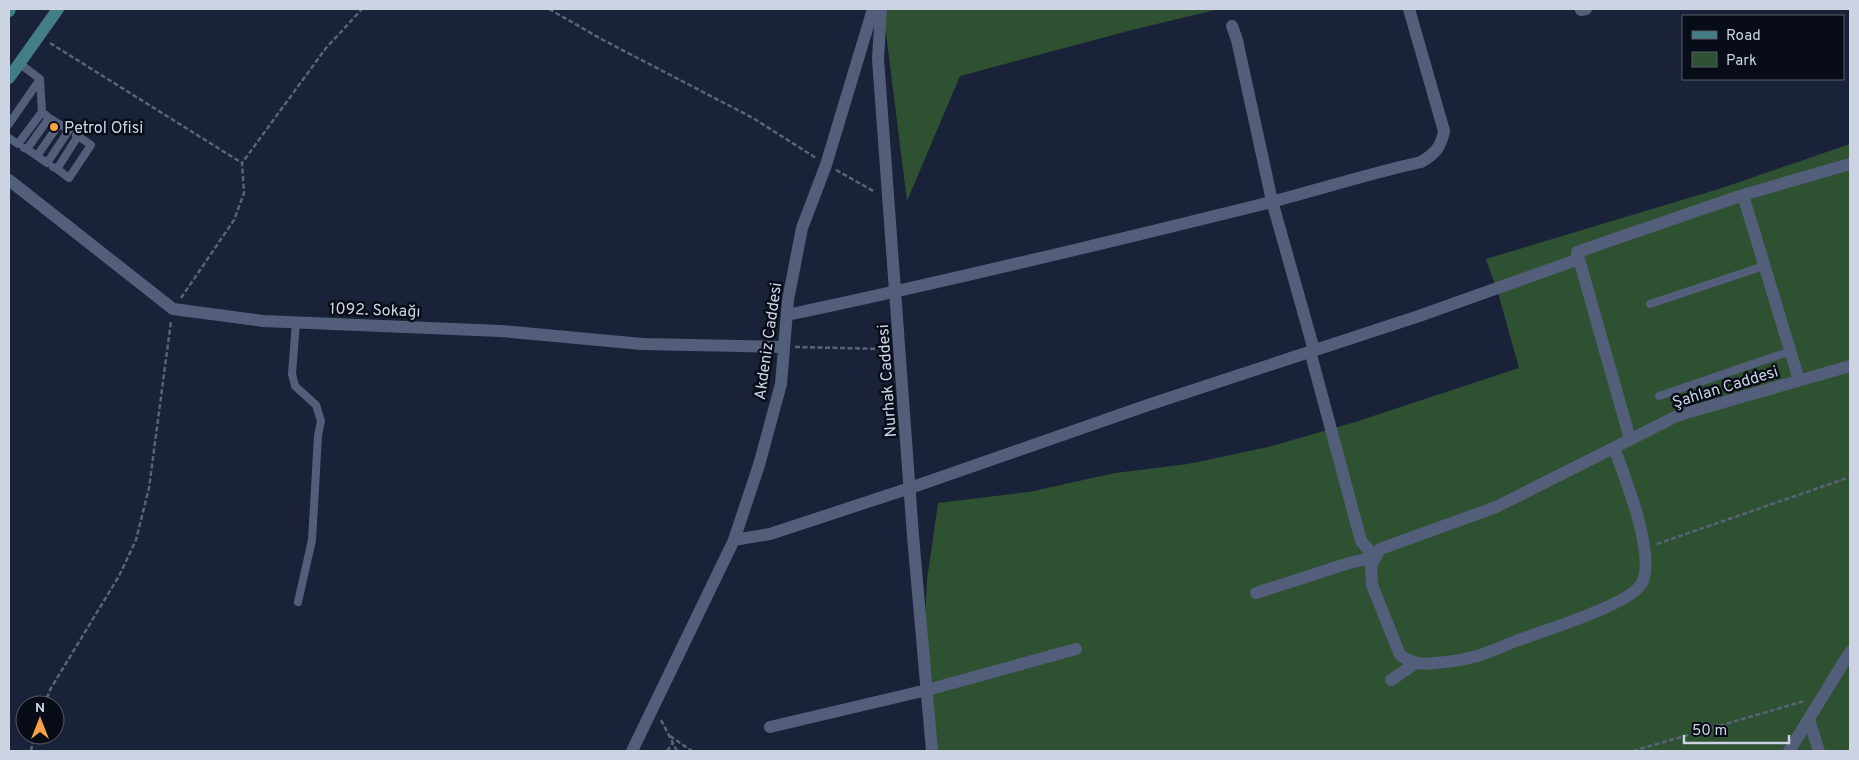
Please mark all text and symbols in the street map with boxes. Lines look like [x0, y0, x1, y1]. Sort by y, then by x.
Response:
legend [1682, 15, 1844, 80]
text: Road [1726, 27, 1761, 46]
text: Park [1726, 52, 1757, 71]
place label: Petrol Ofisi [64, 119, 143, 139]
marker: Petrol Ofisi [48, 121, 60, 133]
street label: Akdeniz Caddesi [751, 281, 787, 401]
street label: 1092. Sokağı [329, 299, 421, 323]
street label: Nurhak Caddesi [874, 324, 902, 438]
street label: Şahlan Caddesi [1670, 362, 1781, 413]
north arrow [15, 695, 65, 745]
text: N [35, 700, 45, 717]
scale bar [1684, 712, 1789, 744]
text: 50 m [1692, 722, 1727, 741]

